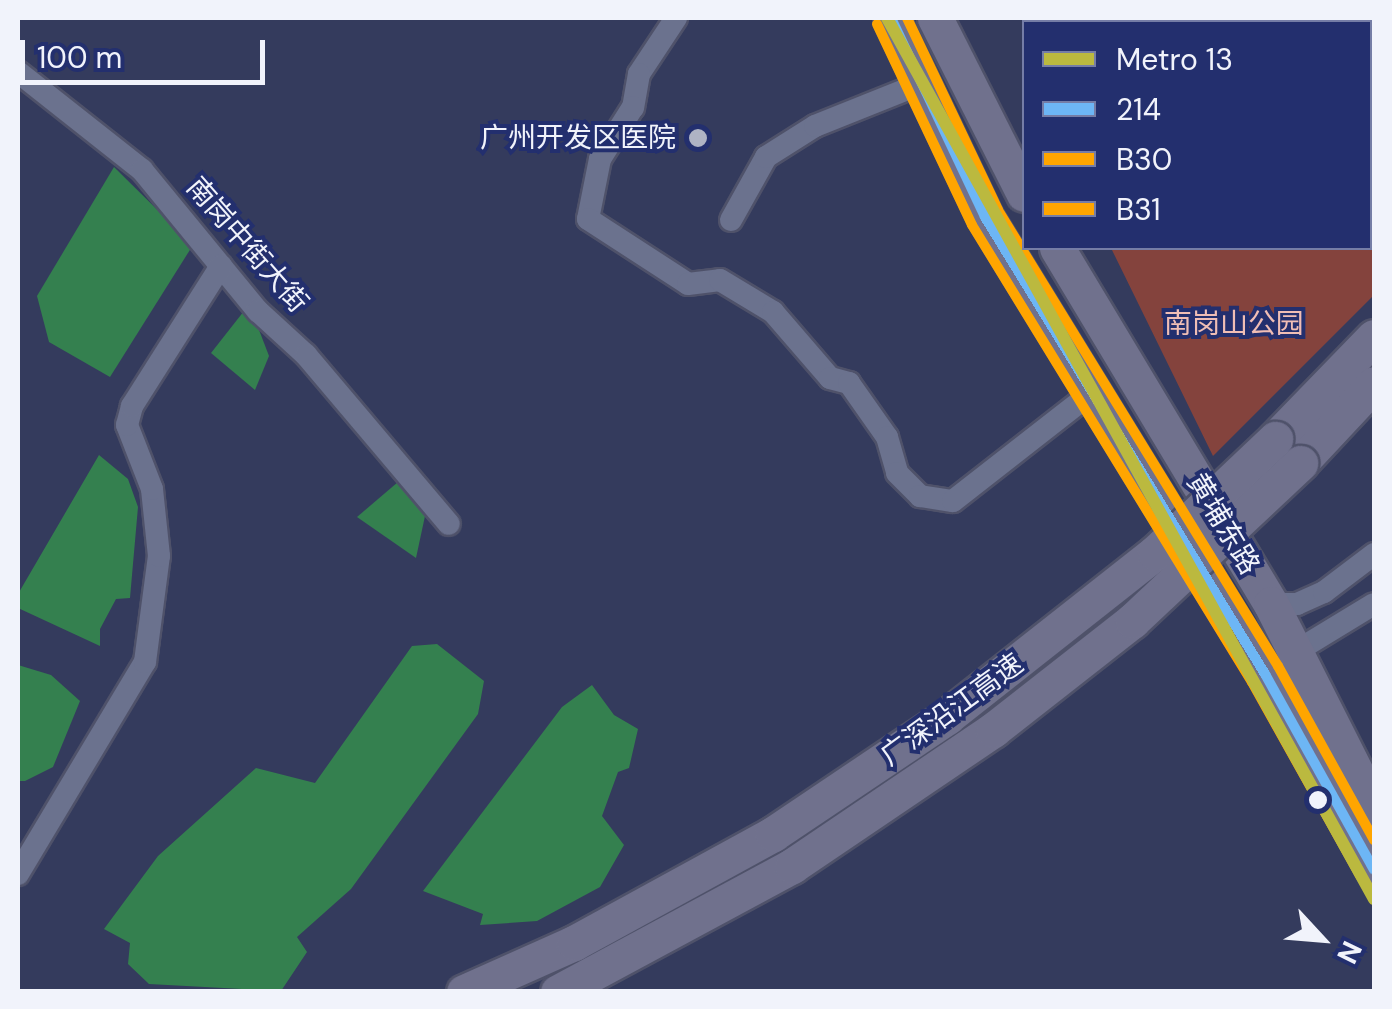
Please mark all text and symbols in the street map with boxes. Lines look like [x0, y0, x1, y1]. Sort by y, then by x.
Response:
scale bar [25, 20, 270, 82]
legend [1022, 20, 1372, 250]
text: 100 m [37, 38, 122, 77]
text: Metro 13 [1116, 40, 1233, 79]
text: 214 [1116, 90, 1161, 129]
place label: 广州开发区医院 [480, 121, 676, 155]
marker: 广州开发区医院 [685, 125, 711, 151]
text: B30 [1116, 140, 1172, 179]
street label: 南岗中街大街 [179, 171, 315, 319]
text: B31 [1116, 190, 1161, 229]
park label: 南岗山公园 [1164, 307, 1304, 341]
street label: 黄埔东路 [1180, 467, 1266, 581]
street label: 广深沿江高速 [874, 647, 1030, 773]
unlabelled marker [1308, 790, 1328, 810]
north arrow [1272, 889, 1372, 989]
text: N [1328, 935, 1371, 970]

